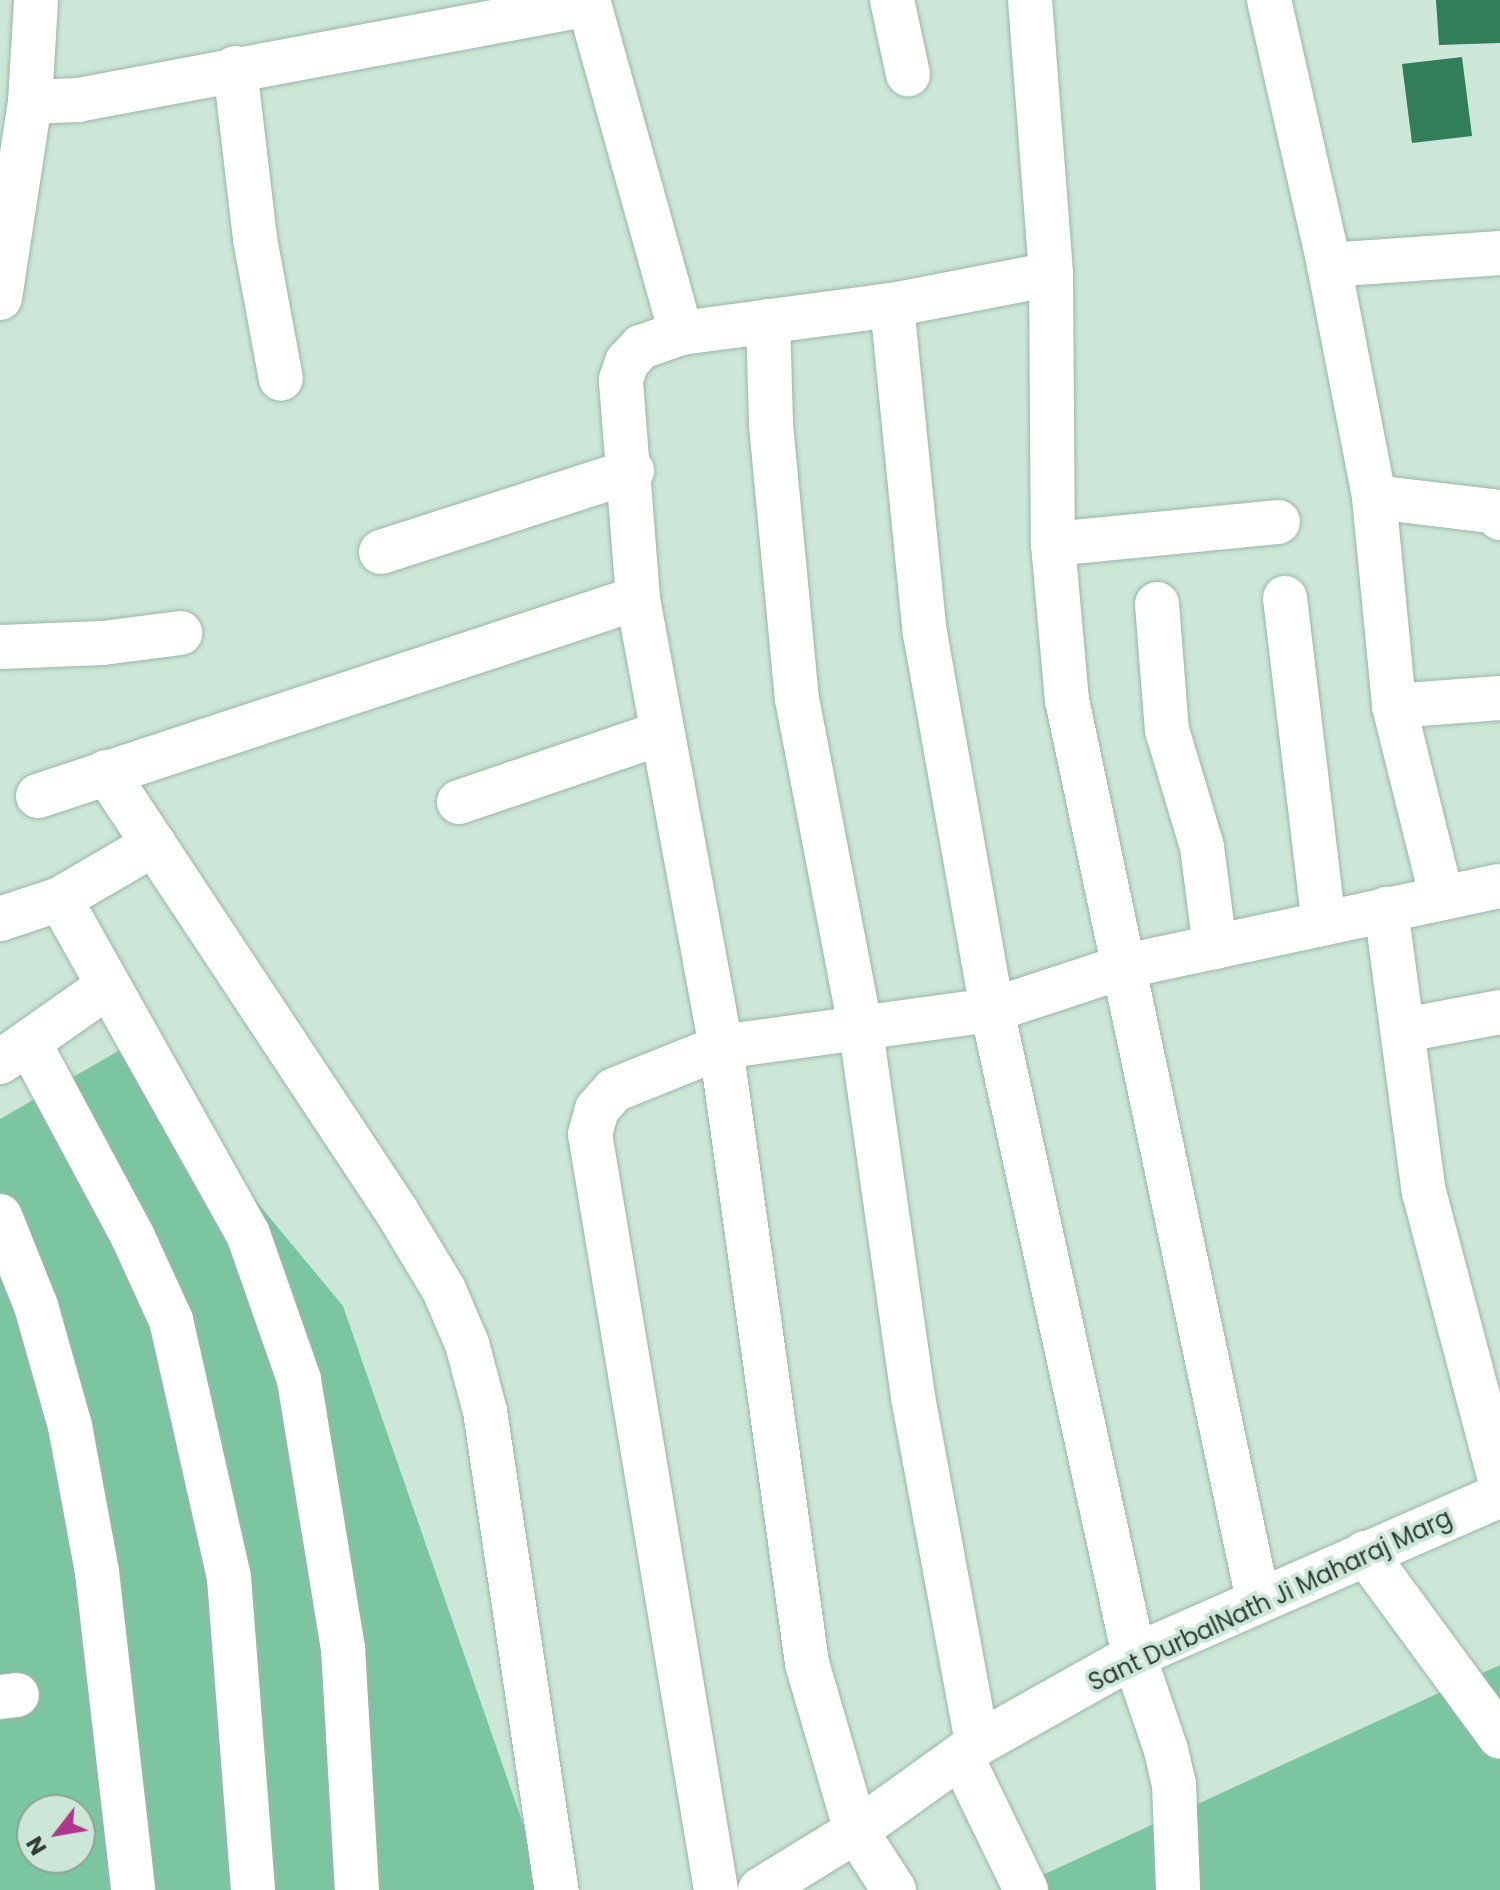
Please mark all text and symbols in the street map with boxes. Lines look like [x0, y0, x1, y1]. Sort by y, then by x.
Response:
street label: Sant DurbalNath Ji Maharaj Marg [1084, 1503, 1456, 1697]
north arrow [16, 1794, 96, 1874]
text: N [19, 1831, 54, 1861]

